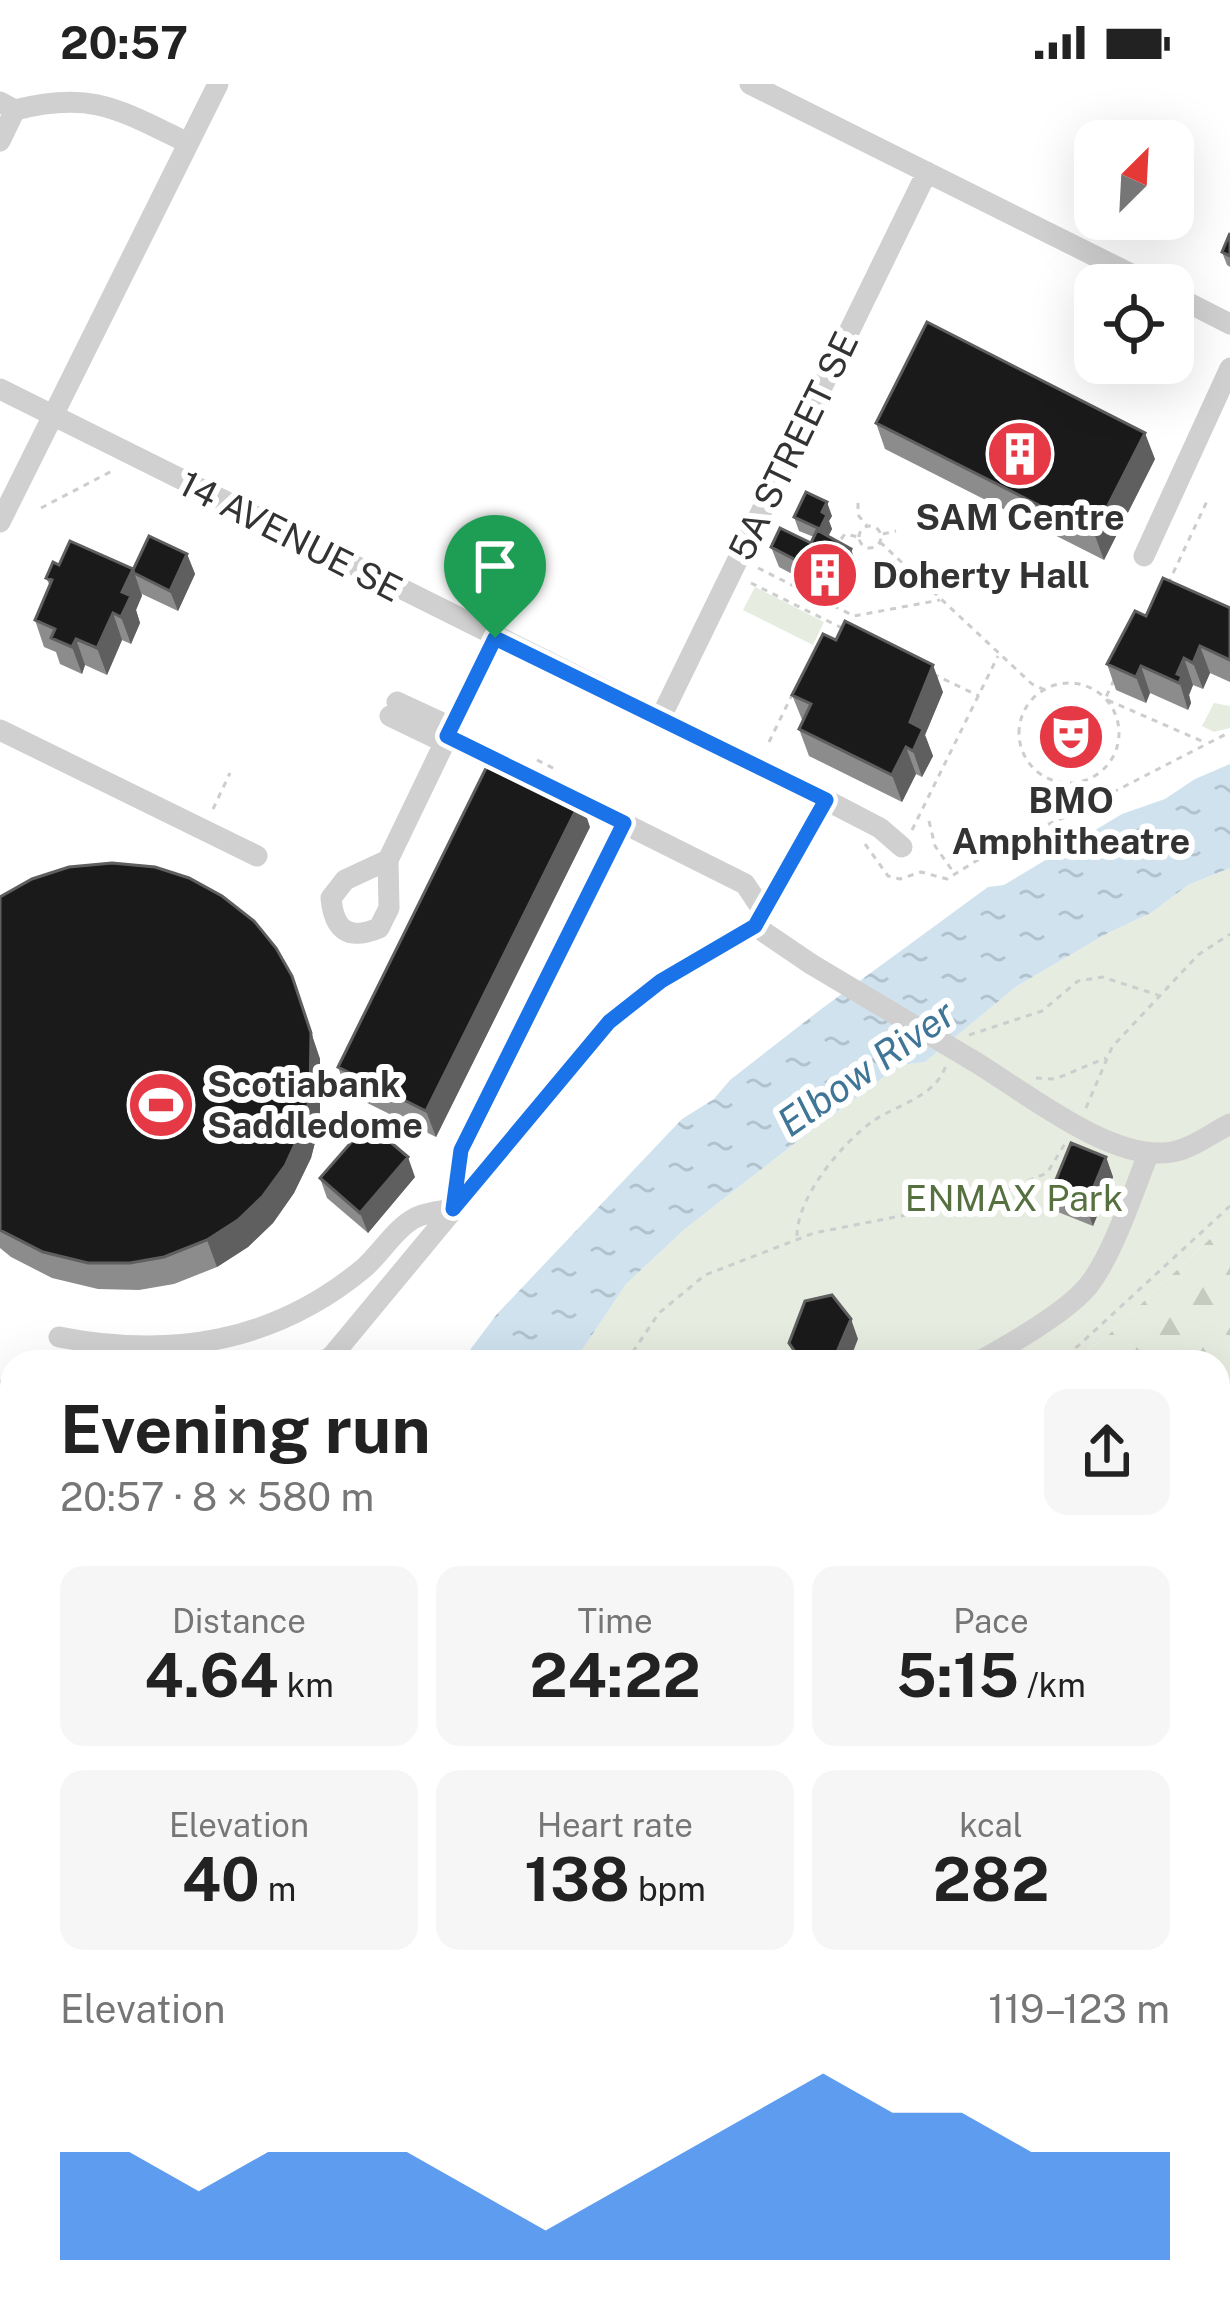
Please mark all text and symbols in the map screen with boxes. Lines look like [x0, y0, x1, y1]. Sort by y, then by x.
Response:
text: 20:57 [60, 16, 188, 69]
north arrow [1074, 120, 1194, 240]
map controls [1074, 120, 1194, 384]
button: locate [1074, 264, 1194, 384]
street label: 5A STREET SE [720, 325, 866, 567]
building icon: SAM Centre [985, 419, 1055, 489]
street label: 14 AVENUE SE [173, 462, 409, 610]
place label: SAM Centre [915, 496, 1125, 538]
pin [444, 515, 546, 638]
icon: arrive [462, 533, 528, 599]
building icon: Doherty Hall [790, 540, 860, 610]
place label: Doherty Hall [872, 554, 1090, 596]
theatre icon: BMO Amphitheatre [1036, 702, 1106, 772]
place label: BMO Amphitheatre [952, 779, 1190, 862]
water label: Elbow River [769, 990, 963, 1146]
place label: Scotiabank Saddledome [207, 1063, 423, 1146]
sports icon: Scotiabank Saddledome [126, 1070, 196, 1140]
park label: ENMAX Park [905, 1177, 1123, 1219]
button: share [1044, 1389, 1170, 1515]
text: Evening run [60, 1390, 431, 1468]
text: 20:57 · 8 × 580 m [60, 1474, 374, 1520]
text: Distance [172, 1602, 306, 1640]
text: Time [577, 1602, 653, 1640]
text: Pace [953, 1602, 1029, 1640]
text: 4.64 [144, 1640, 279, 1711]
text: 24:22 [529, 1640, 701, 1711]
text: 5:15 [896, 1640, 1019, 1711]
text: km [279, 1666, 334, 1704]
text: /km [1019, 1666, 1086, 1704]
text: Elevation [169, 1806, 309, 1844]
text: Heart rate [537, 1806, 693, 1844]
text: kcal [959, 1806, 1023, 1844]
text: 40 [182, 1844, 260, 1915]
text: 138 [524, 1844, 630, 1915]
text: 282 [933, 1844, 1049, 1915]
text: m [260, 1870, 296, 1908]
text: bpm [630, 1870, 706, 1908]
text: Elevation [60, 1986, 226, 2032]
text: 119–123 m [988, 1986, 1170, 2032]

